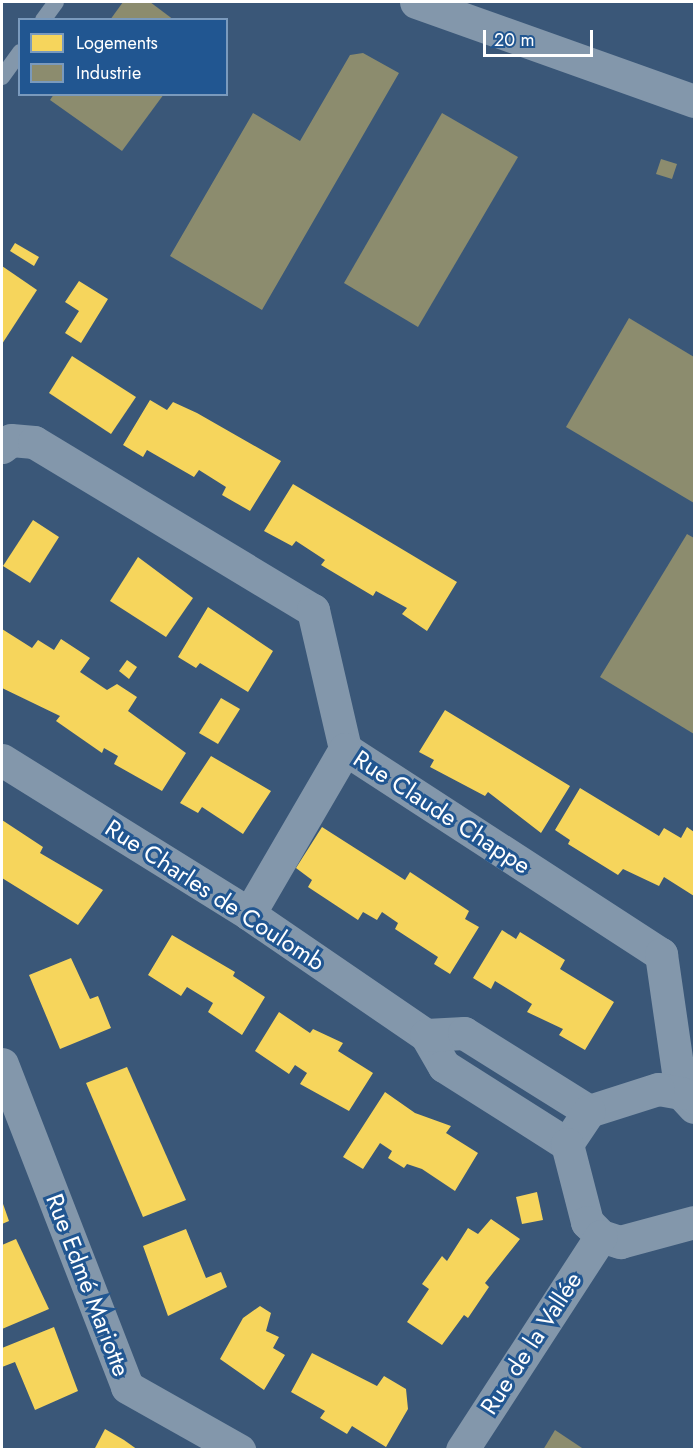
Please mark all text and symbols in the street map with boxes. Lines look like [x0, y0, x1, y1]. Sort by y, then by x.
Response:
legend [18, 18, 228, 96]
scale bar [486, 18, 596, 56]
text: 20 m [494, 27, 534, 53]
text: Logements [76, 30, 158, 56]
text: Industrie [76, 60, 141, 86]
street label: Rue Claude Chappe [348, 744, 536, 880]
street label: Rue Charles de Coulomb [100, 813, 330, 977]
street label: Rue Edmé Mariotte [40, 1190, 136, 1380]
street label: Rue de la Vallée [474, 1266, 588, 1420]

